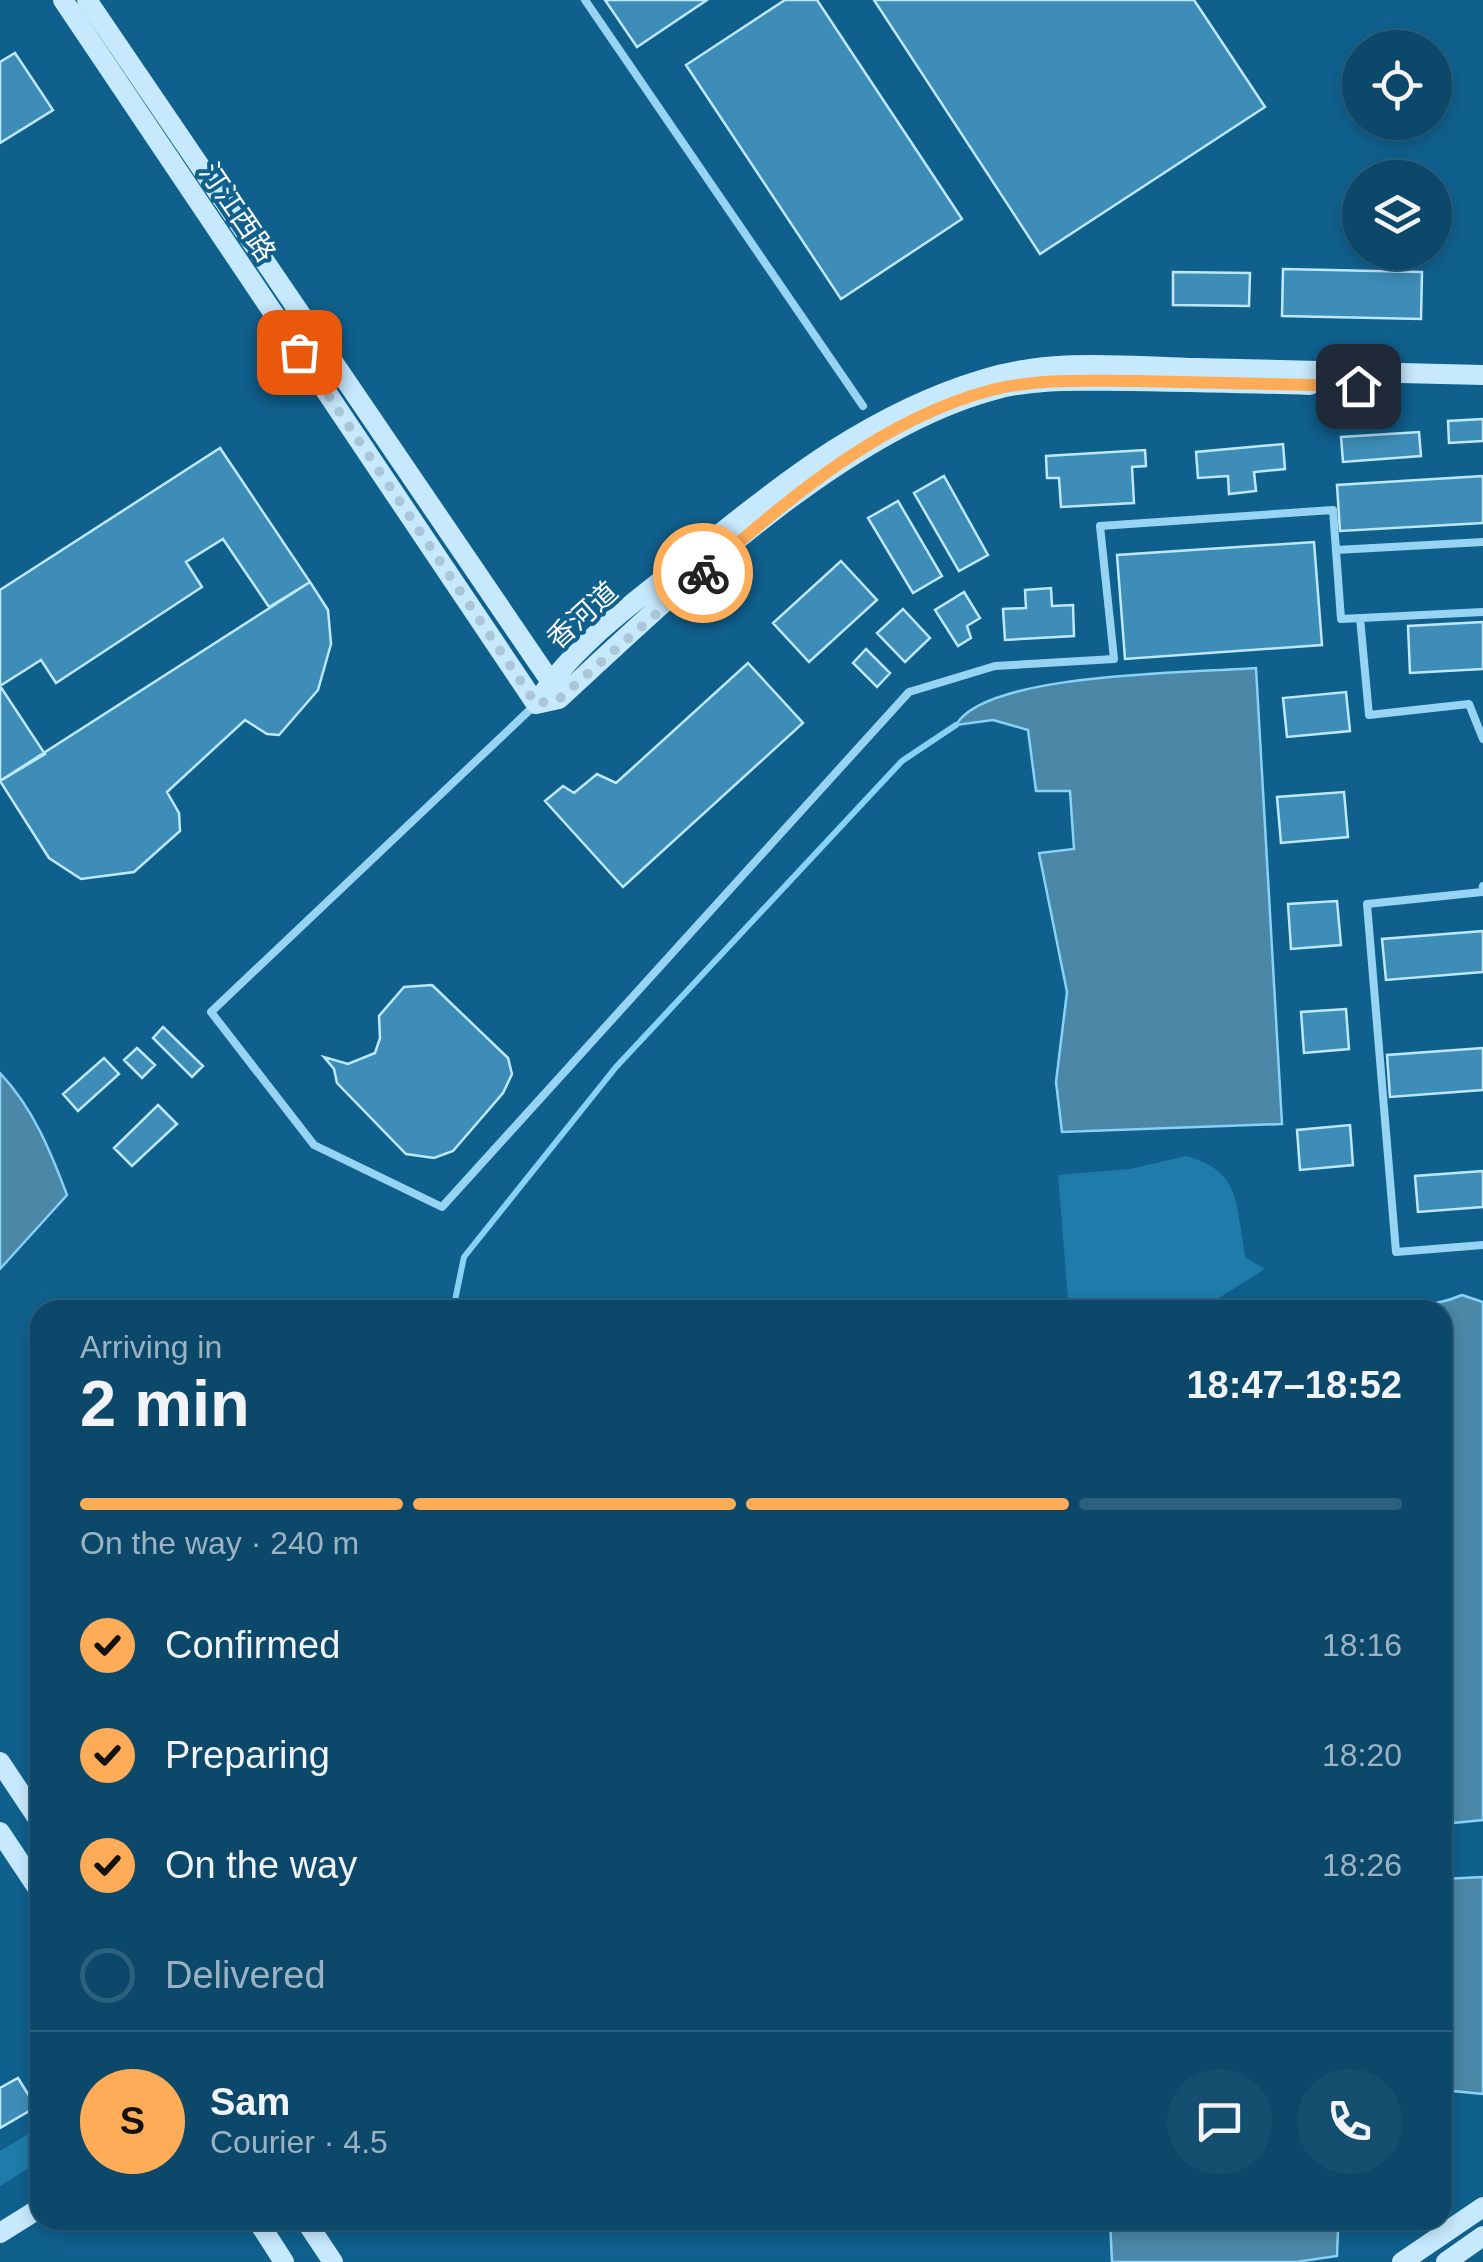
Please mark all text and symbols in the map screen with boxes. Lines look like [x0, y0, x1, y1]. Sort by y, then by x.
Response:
map controls [1342, 30, 1452, 270]
button: locate [1342, 30, 1452, 140]
street label: 汀江西路 [193, 157, 282, 267]
button: layers [1342, 160, 1452, 270]
pin [257, 310, 342, 395]
icon: bag [272, 325, 327, 380]
pin [1316, 344, 1401, 429]
icon: home [1331, 359, 1386, 414]
courier [653, 523, 753, 623]
icon: bike [676, 546, 731, 601]
street label: 香河道 [541, 576, 624, 655]
text: Arriving in [80, 1329, 222, 1365]
text: 18:47–18:52 [1186, 1364, 1402, 1406]
text: 2 min [80, 1367, 250, 1440]
text: On the way · 240 m [80, 1525, 359, 1561]
icon: check [80, 1618, 135, 1673]
text: Confirmed [165, 1624, 340, 1666]
text: 18:16 [1322, 1627, 1402, 1663]
icon: check [80, 1728, 135, 1783]
text: Preparing [165, 1734, 330, 1776]
text: 18:20 [1322, 1737, 1402, 1773]
icon: check [80, 1838, 135, 1893]
text: On the way [165, 1844, 357, 1886]
text: 18:26 [1322, 1847, 1402, 1883]
text: Delivered [165, 1954, 326, 1996]
button: chat [1167, 2069, 1272, 2174]
button: phone [1297, 2069, 1402, 2174]
text: Sam [210, 2081, 290, 2123]
text: S [120, 2100, 145, 2142]
text: Courier · 4.5 [210, 2124, 388, 2160]

